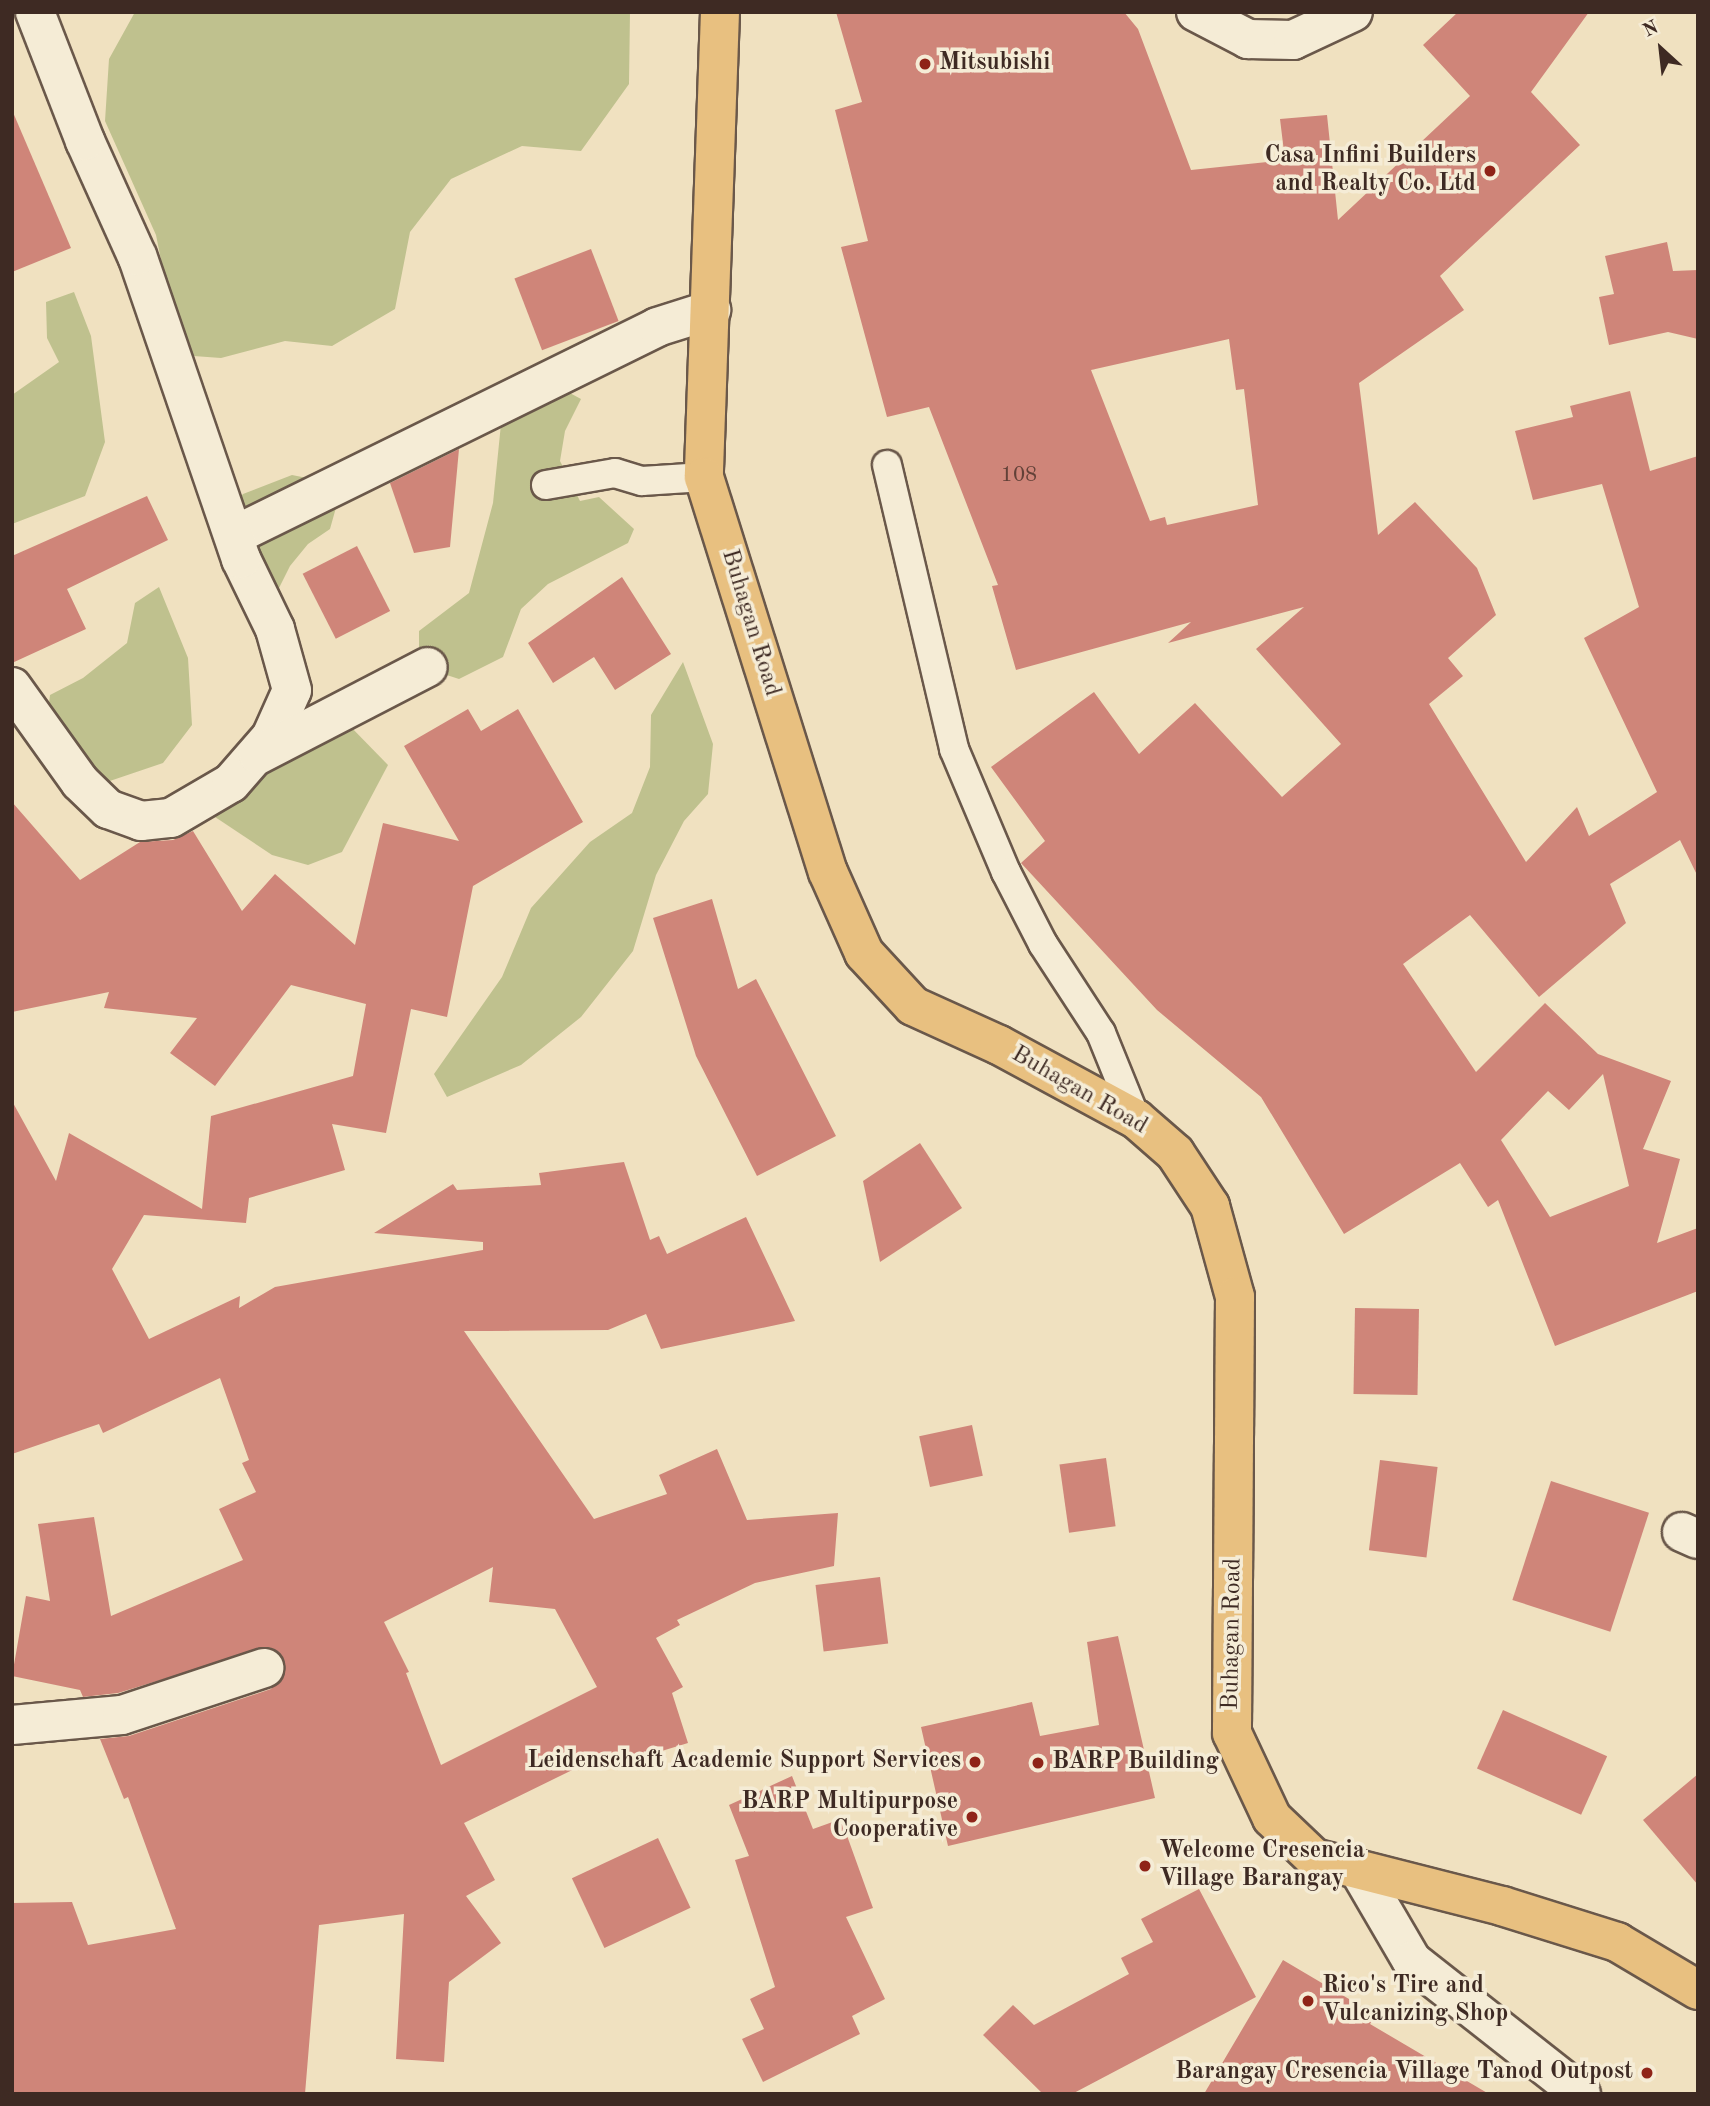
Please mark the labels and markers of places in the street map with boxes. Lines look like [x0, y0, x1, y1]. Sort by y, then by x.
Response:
place label: Mitsubishi [939, 50, 1050, 78]
marker: Mitsubishi [917, 56, 933, 72]
place label: Casa Infini Builders and Realty Co. Ltd [1264, 143, 1476, 199]
marker: Casa Infini Builders and Realty Co. Ltd [1482, 163, 1498, 179]
place label: Leidenschaft Academic Support Services [527, 1748, 961, 1776]
place label: BARP Building [1052, 1749, 1219, 1777]
marker: Leidenschaft Academic Support Services [967, 1754, 983, 1770]
marker: BARP Building [1030, 1755, 1046, 1771]
place label: BARP Multipurpose Cooperative [741, 1789, 958, 1845]
marker: BARP Multipurpose Cooperative [964, 1809, 980, 1825]
place label: Welcome Cresencia Village Barangay [1159, 1838, 1365, 1894]
marker: Welcome Cresencia Village Barangay [1137, 1858, 1153, 1874]
place label: Rico's Tire and Vulcanizing Shop [1322, 1973, 1508, 2029]
marker: Rico's Tire and Vulcanizing Shop [1300, 1993, 1316, 2009]
place label: Barangay Cresencia Village Tanod Outpost [1175, 2059, 1633, 2087]
marker: Barangay Cresencia Village Tanod Outpost [1639, 2065, 1655, 2081]

